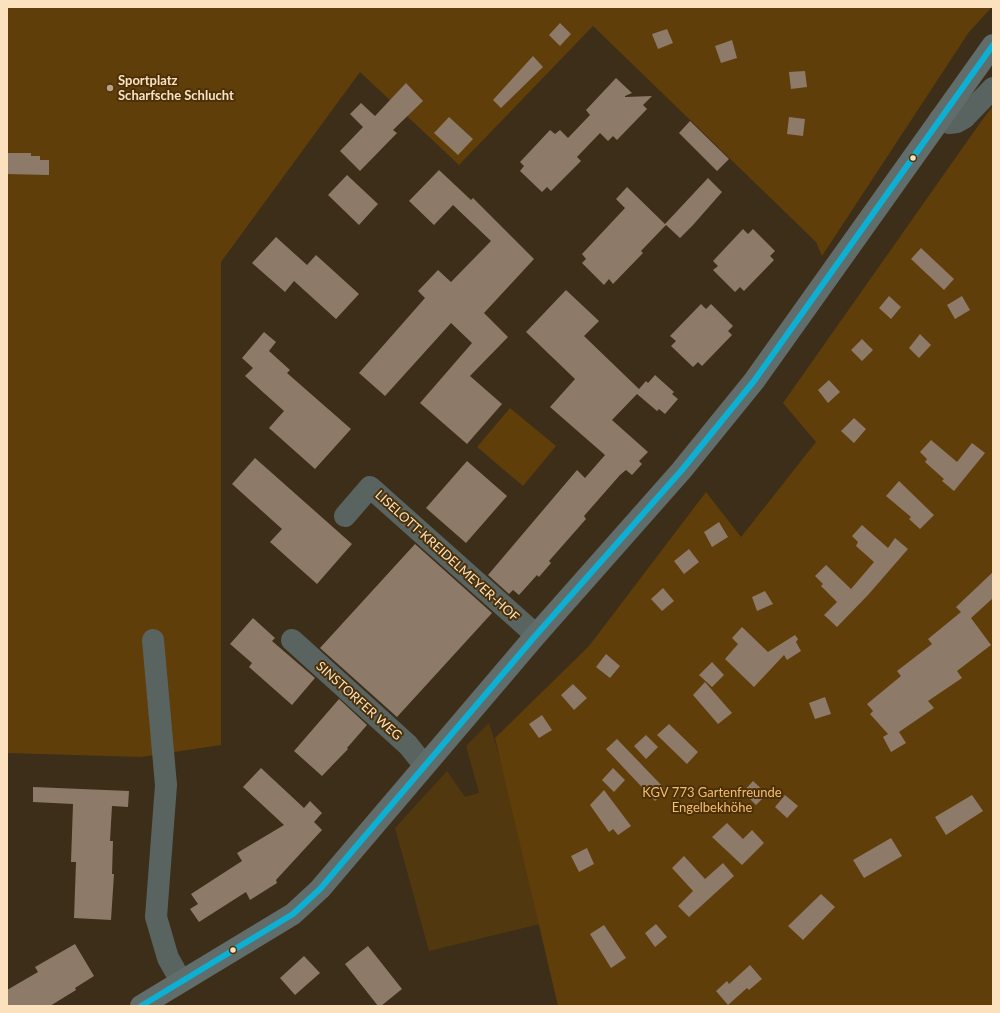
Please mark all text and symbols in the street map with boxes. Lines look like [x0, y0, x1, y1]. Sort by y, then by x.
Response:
place label: Sportplatz Scharfsche Schlucht [118, 73, 234, 104]
marker: Sportplatz Scharfsche Schlucht [105, 83, 115, 93]
unlabelled marker [908, 153, 918, 163]
street label: LISELOTT-KREIDELMEYER-HOF [372, 487, 522, 625]
street label: SINSTORFER WEG [313, 658, 405, 744]
park label: KGV 773 Gartenfreunde Engelbekhöhe [642, 785, 782, 816]
unlabelled marker [228, 945, 238, 955]

